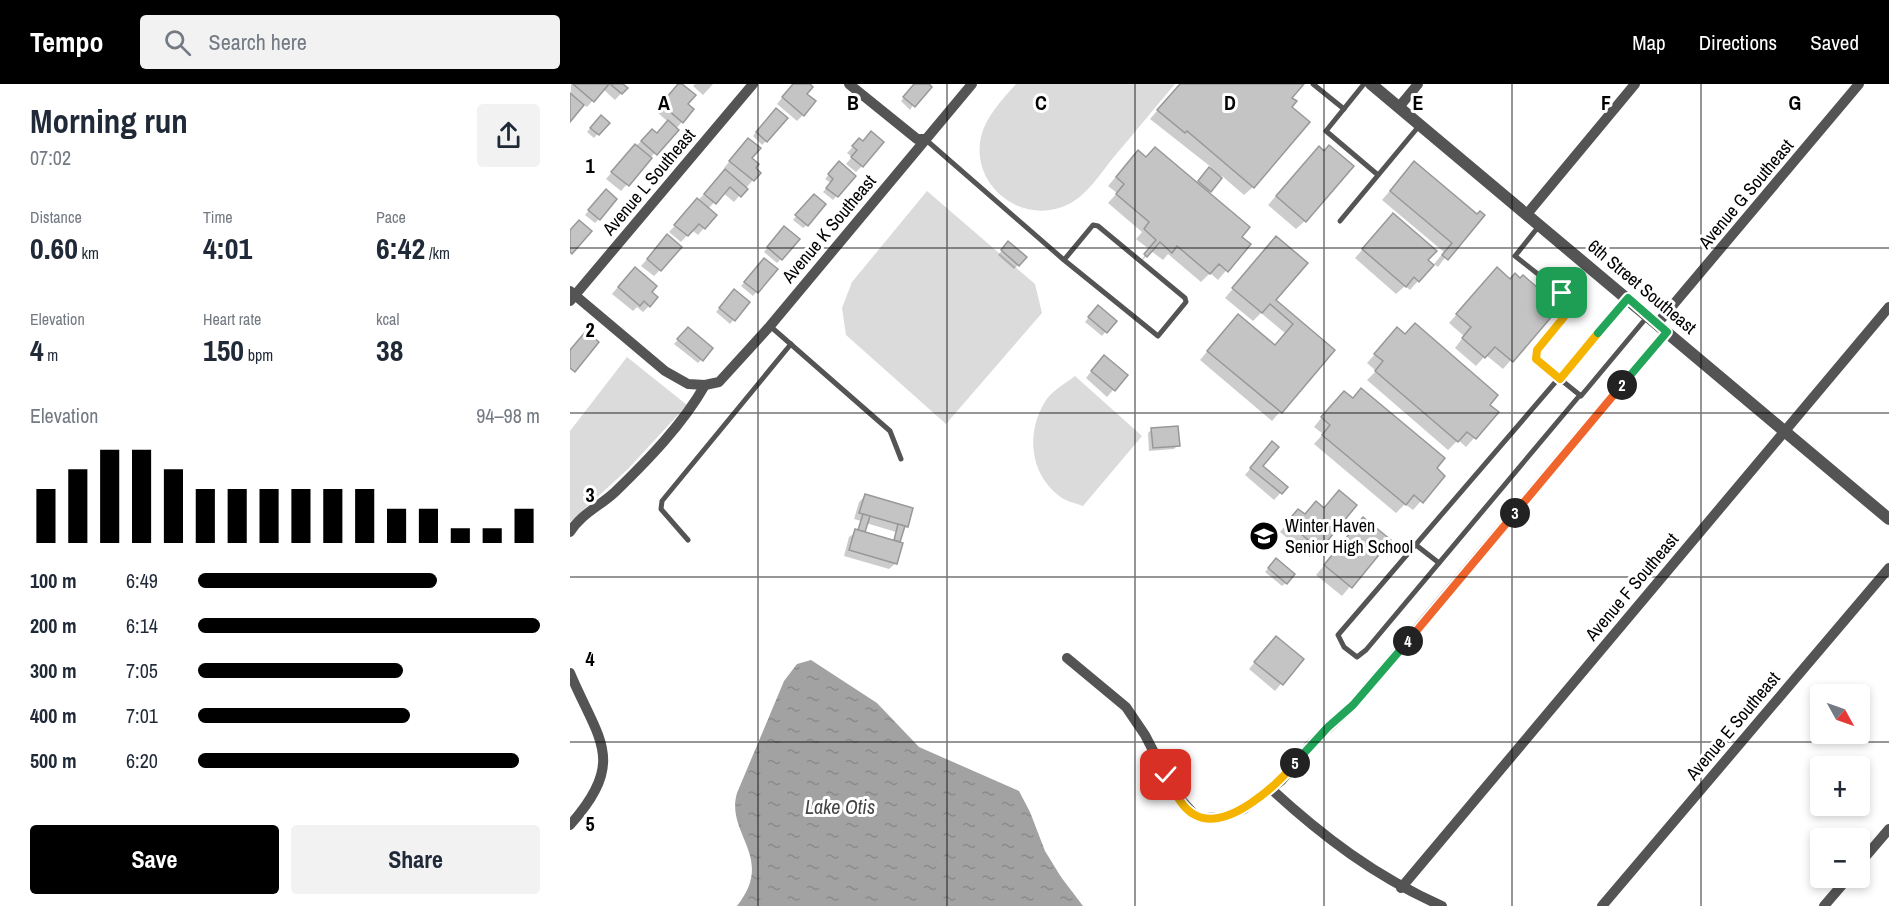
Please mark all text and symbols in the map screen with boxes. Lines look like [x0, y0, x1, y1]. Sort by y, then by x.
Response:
search box [140, 15, 560, 69]
text: Tempo [30, 23, 104, 61]
icon: search [161, 26, 194, 59]
text: Search here [209, 27, 307, 57]
text: Map [1632, 28, 1666, 57]
text: Directions [1699, 28, 1777, 57]
text: Saved [1810, 28, 1859, 57]
text: A [658, 89, 670, 116]
text: B [847, 89, 859, 116]
text: C [1035, 89, 1047, 116]
text: D [1224, 89, 1236, 116]
text: E [1413, 89, 1424, 116]
text: F [1601, 89, 1611, 116]
text: G [1789, 89, 1801, 116]
text: Morning run [30, 99, 188, 143]
button: share [477, 104, 540, 167]
street label: Avenue L Southeast [596, 123, 701, 241]
street label: Avenue G Southeast [1692, 134, 1799, 255]
text: 07:02 [30, 144, 71, 171]
text: 1 [585, 152, 595, 179]
street label: Avenue K Southeast [775, 169, 881, 289]
text: Distance [30, 206, 82, 228]
text: Time [203, 206, 233, 228]
text: Pace [376, 206, 406, 228]
text: 0.60 [30, 228, 78, 268]
text: 4:01 [203, 228, 252, 268]
text: 6:42 [376, 228, 425, 268]
street label: 6th Street Southeast [1583, 234, 1702, 339]
text: km [78, 242, 99, 264]
text: /km [425, 242, 450, 264]
pin [1536, 267, 1587, 318]
icon: arrive [1545, 276, 1578, 309]
text: Elevation [30, 308, 85, 330]
text: Heart rate [203, 308, 261, 330]
text: kcal [376, 308, 399, 330]
text: 2 [585, 316, 595, 343]
text: 4 [30, 330, 44, 370]
text: 150 [203, 330, 244, 370]
text: 38 [376, 330, 403, 370]
text: m [44, 344, 58, 366]
text: bpm [244, 344, 273, 366]
pin: 2 [1607, 370, 1637, 400]
text: 2 [1618, 374, 1626, 396]
text: Elevation [30, 402, 98, 429]
text: 94–98 m [476, 402, 540, 429]
text: 3 [585, 481, 595, 508]
pin: 3 [1500, 498, 1530, 528]
text: 3 [1511, 502, 1519, 524]
place label: Winter Haven Senior High School [1285, 513, 1413, 559]
school or university icon: Winter Haven Senior High School [1248, 520, 1280, 552]
street label: Avenue F Southeast [1578, 528, 1684, 647]
text: 100 m [30, 567, 77, 594]
text: 6:49 [126, 567, 158, 594]
text: 200 m [30, 612, 77, 639]
text: 6:14 [126, 612, 158, 639]
pin: 4 [1393, 626, 1423, 656]
text: 4 [1404, 630, 1412, 652]
text: 4 [585, 645, 595, 672]
text: 300 m [30, 657, 77, 684]
text: 7:05 [126, 657, 158, 684]
street label: Avenue E Southeast [1679, 666, 1785, 786]
north arrow [1810, 684, 1870, 744]
map controls [1810, 684, 1870, 888]
text: 400 m [30, 702, 77, 729]
text: 7:01 [126, 702, 158, 729]
text: 500 m [30, 747, 77, 774]
text: 6:20 [126, 747, 158, 774]
pin: 5 [1280, 748, 1310, 778]
pin [1140, 749, 1191, 800]
text: 5 [1291, 752, 1299, 774]
button: + [1810, 756, 1870, 816]
icon: check [1149, 758, 1182, 791]
water label: Lake Otis [805, 793, 875, 820]
text: 5 [585, 810, 595, 837]
button: Save [30, 825, 279, 894]
button: Share [291, 825, 540, 894]
button: − [1810, 828, 1870, 888]

